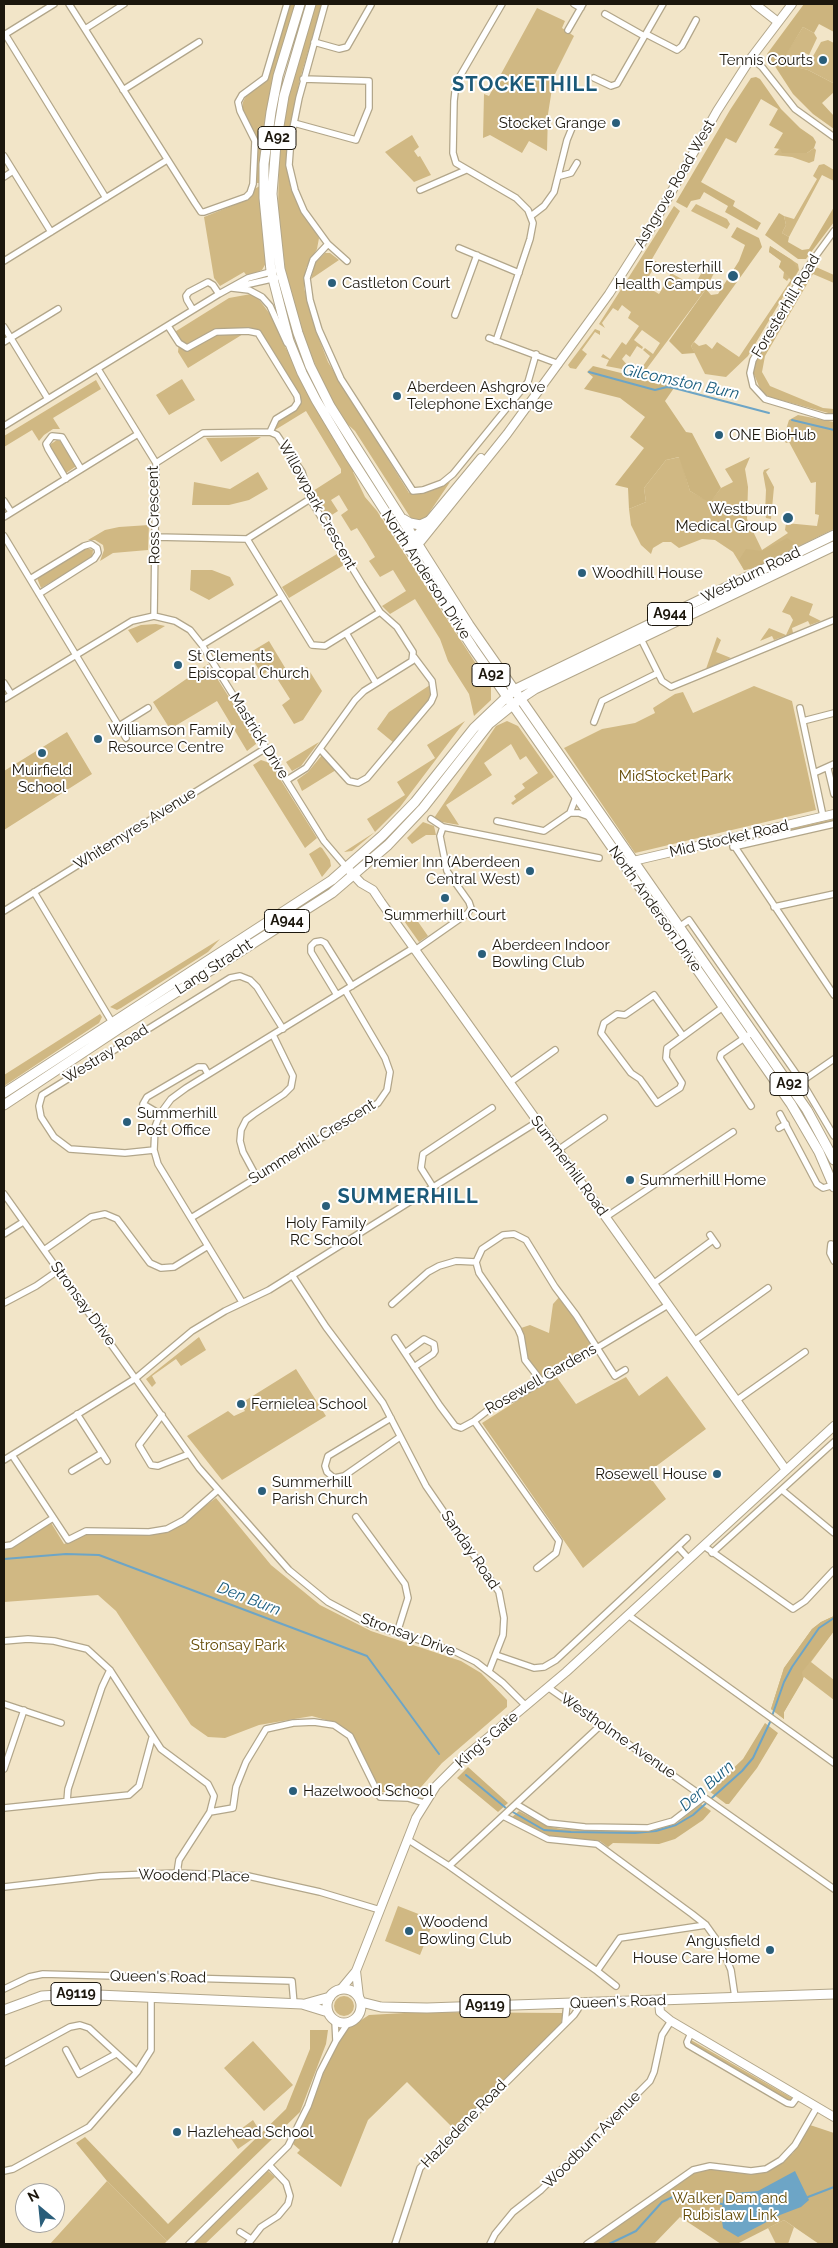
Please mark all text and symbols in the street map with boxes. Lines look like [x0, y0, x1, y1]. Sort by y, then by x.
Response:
place label: Tennis Courts [719, 51, 813, 69]
marker: Tennis Courts [817, 54, 829, 66]
district label: STOCKETHILL [451, 73, 599, 97]
place label: Stocket Grange [499, 114, 606, 132]
marker: Stocket Grange [610, 117, 622, 129]
street label: Ashgrove Road West [631, 117, 719, 251]
road number: A92 [258, 126, 296, 150]
street label: Foresterhill Road [748, 251, 824, 361]
place label: Foresterhill Health Campus [615, 258, 722, 293]
marker: Foresterhill Health Campus [726, 269, 740, 283]
place label: Castleton Court [342, 274, 450, 292]
marker: Castleton Court [326, 277, 338, 289]
water label: Gilcomston Burn [621, 360, 741, 404]
place label: Aberdeen Ashgrove Telephone Exchange [407, 378, 553, 413]
marker: Aberdeen Ashgrove Telephone Exchange [391, 390, 403, 402]
place label: ONE BioHub [729, 426, 816, 444]
marker: ONE BioHub [713, 429, 725, 441]
street label: Willowpark Crescent [274, 437, 360, 573]
street label: Ross Crescent [144, 465, 164, 565]
place label: Westburn Medical Group [675, 500, 777, 535]
street label: North Anderson Drive [378, 507, 474, 643]
marker: Westburn Medical Group [781, 511, 795, 525]
street label: Westburn Road [699, 543, 803, 607]
place label: Woodhill House [592, 564, 703, 582]
marker: Woodhill House [576, 567, 588, 579]
road number: A944 [648, 602, 692, 626]
place label: St Clements Episcopal Church [188, 647, 309, 682]
marker: St Clements Episcopal Church [172, 659, 184, 671]
road number: A92 [472, 664, 510, 686]
street label: Mastrick Drive [225, 690, 293, 782]
place label: Williamson Family Resource Centre [108, 721, 234, 756]
marker: Williamson Family Resource Centre [92, 733, 104, 745]
marker: Muirfield School [36, 747, 48, 759]
place label: Muirfield School [12, 761, 72, 796]
park label: MidStocket Park [619, 767, 731, 785]
street label: Whitemyres Avenue [71, 784, 199, 874]
street label: Mid Stocket Road [668, 817, 790, 861]
street label: North Anderson Drive [605, 842, 705, 976]
place label: Premier Inn (Aberdeen Central West) [364, 853, 520, 888]
marker: Premier Inn (Aberdeen Central West) [524, 865, 536, 877]
marker: Summerhill Court [439, 892, 451, 904]
place label: Summerhill Court [384, 906, 506, 924]
road number: A944 [264, 909, 310, 932]
street label: Lang Stracht [172, 935, 256, 999]
place label: Aberdeen Indoor Bowling Club [492, 936, 610, 971]
marker: Aberdeen Indoor Bowling Club [476, 948, 488, 960]
street label: Westray Road [60, 1021, 152, 1087]
road number: A92 [770, 1072, 808, 1096]
street label: Summerhill Crescent [245, 1096, 379, 1188]
place label: Summerhill Post Office [137, 1104, 217, 1139]
street label: Summerhill Road [527, 1112, 611, 1220]
marker: Summerhill Post Office [121, 1116, 133, 1128]
place label: Summerhill Home [640, 1171, 766, 1189]
marker: Summerhill Home [624, 1174, 636, 1186]
district label: SUMMERHILL [336, 1185, 480, 1209]
marker: Holy Family RC School [320, 1200, 332, 1212]
place label: Holy Family RC School [286, 1214, 366, 1249]
street label: Stronsay Drive [46, 1258, 120, 1350]
street label: Rosewell Gardens [482, 1340, 600, 1418]
place label: Fernielea School [251, 1395, 367, 1413]
marker: Fernielea School [235, 1398, 247, 1410]
place label: Rosewell House [595, 1465, 707, 1483]
marker: Rosewell House [711, 1468, 723, 1480]
place label: Summerhill Parish Church [272, 1473, 368, 1508]
marker: Summerhill Parish Church [256, 1485, 268, 1497]
street label: Sanday Road [437, 1507, 503, 1593]
water label: Den Burn [215, 1578, 283, 1620]
street label: Stronsay Drive [358, 1610, 458, 1660]
park label: Stronsay Park [191, 1636, 285, 1654]
street label: Westholme Avenue [557, 1689, 679, 1783]
street label: King's Gate [452, 1708, 522, 1772]
water label: Den Burn [676, 1757, 738, 1815]
place label: Hazelwood School [303, 1782, 433, 1800]
marker: Hazelwood School [287, 1785, 299, 1797]
street label: Woodend Place [138, 1866, 250, 1886]
place label: Woodend Bowling Club [419, 1913, 512, 1948]
marker: Woodend Bowling Club [403, 1925, 415, 1937]
place label: Angusfield House Care Home [633, 1932, 760, 1967]
marker: Angusfield House Care Home [764, 1944, 776, 1956]
street label: Queen's Road [110, 1967, 206, 1987]
road number: A9119 [51, 1982, 101, 2006]
street label: Queen's Road [570, 1991, 666, 2013]
road number: A9119 [460, 1994, 510, 2018]
street label: Hazledene Road [418, 2076, 510, 2172]
street label: Woodburn Avenue [539, 2087, 645, 2193]
place label: Hazlehead School [187, 2123, 313, 2141]
marker: Hazlehead School [171, 2126, 183, 2138]
north arrow [15, 2183, 65, 2233]
text: N [25, 2186, 42, 2205]
park label: Walker Dam and Rubislaw Link [672, 2189, 788, 2224]

